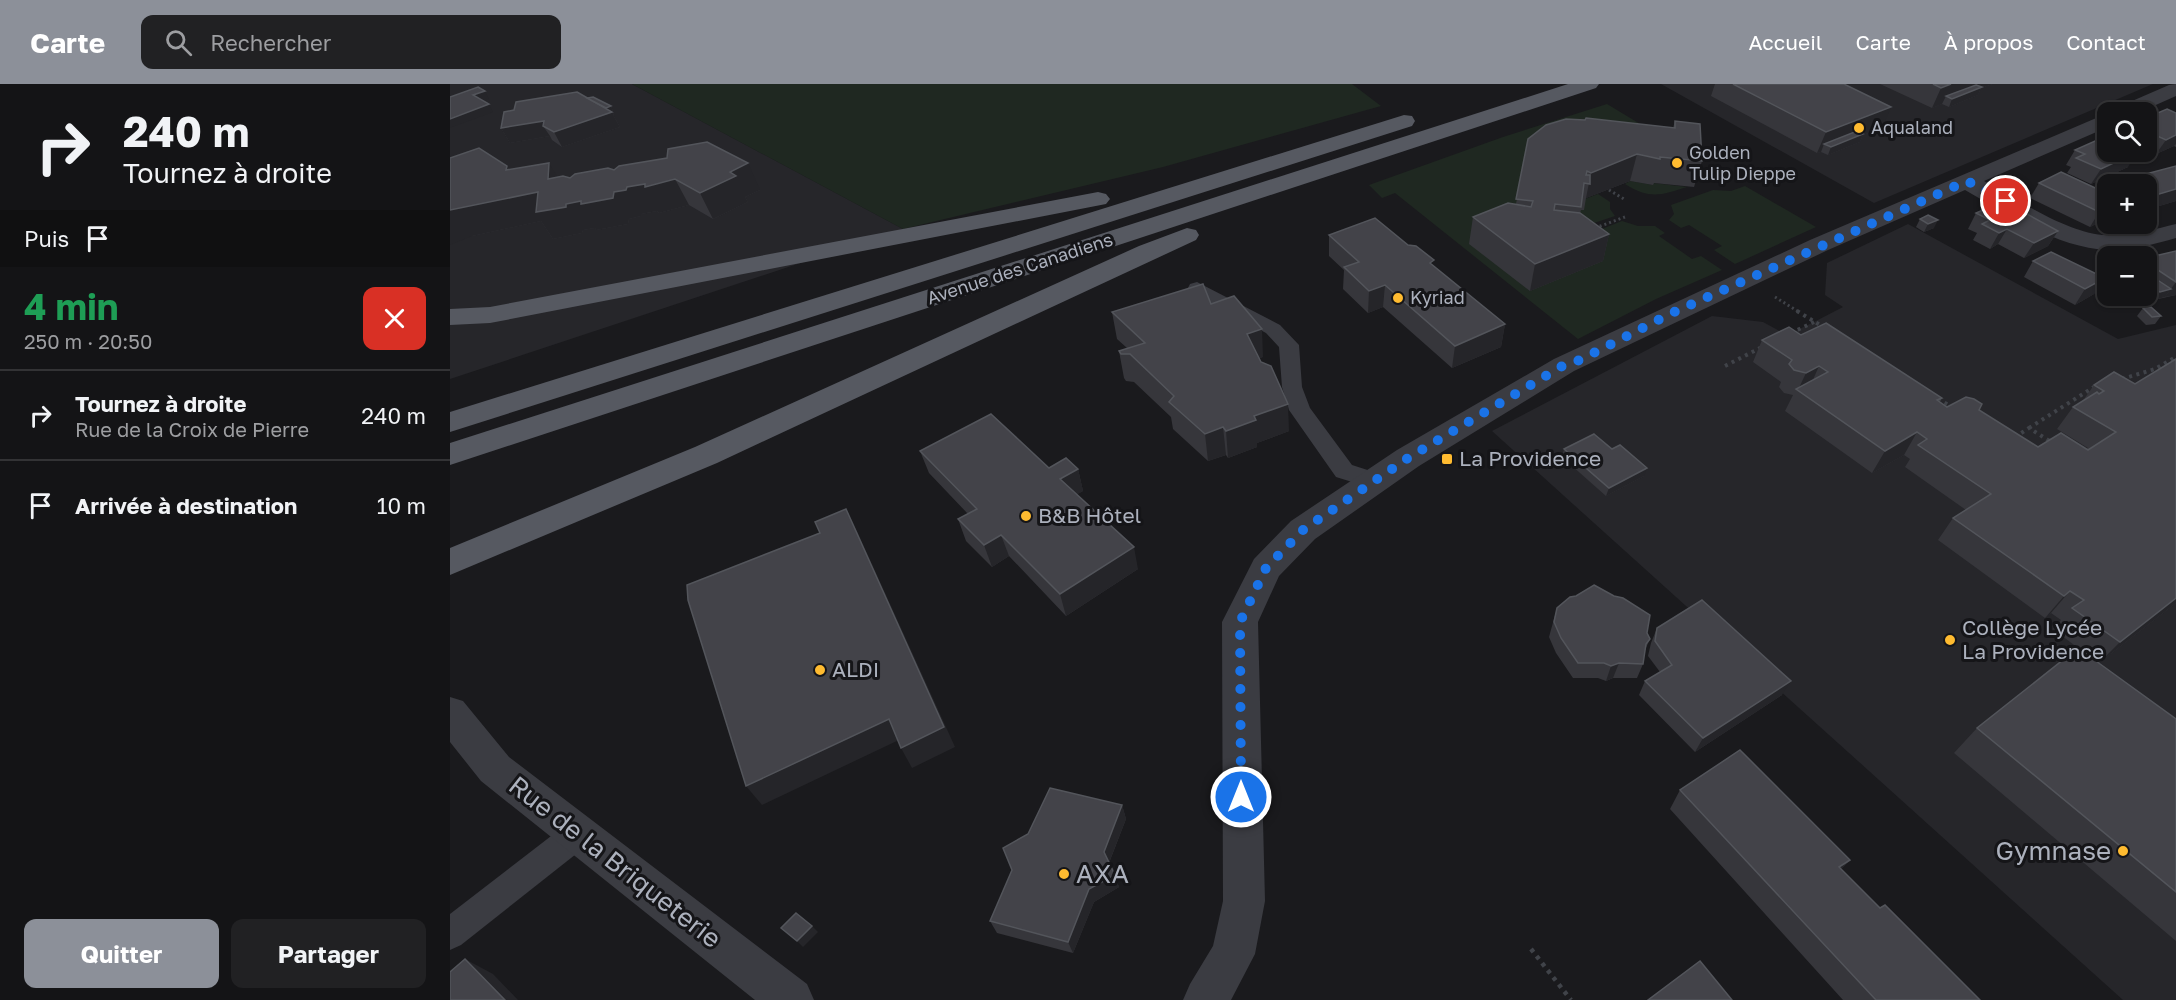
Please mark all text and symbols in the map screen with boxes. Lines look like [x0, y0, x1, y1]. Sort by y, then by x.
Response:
search box [141, 15, 561, 69]
text: Carte [30, 26, 105, 59]
icon: search [162, 26, 195, 59]
text: Rechercher [210, 29, 331, 56]
text: Accueil [1749, 29, 1822, 55]
text: Carte [1855, 29, 1911, 55]
text: À propos [1944, 29, 2033, 55]
text: Contact [2066, 29, 2146, 55]
map controls [2097, 102, 2157, 306]
button: search [2097, 102, 2157, 162]
text: 240 m [123, 106, 249, 156]
icon: right [24, 108, 102, 186]
place label: Aqualand [1871, 116, 1953, 138]
marker: Aqualand [1852, 121, 1866, 135]
place label: Golden Tulip Dieppe [1689, 141, 1796, 184]
marker: Golden Tulip Dieppe [1670, 156, 1684, 170]
text: Tournez à droite [123, 157, 332, 189]
button: + [2097, 174, 2157, 234]
pin [1980, 175, 2031, 226]
icon: arrive [1989, 184, 2022, 217]
icon: arrive [81, 222, 114, 255]
text: Puis [24, 225, 69, 252]
street label: Avenue des Canadiens [924, 228, 1115, 309]
button: − [2097, 246, 2157, 306]
text: 4 min [24, 285, 119, 328]
place label: Kyriad [1410, 286, 1465, 308]
button: close [363, 287, 426, 350]
marker: Kyriad [1391, 291, 1405, 305]
text: 250 m · 20:50 [24, 329, 152, 353]
text: Tournez à droite [75, 390, 246, 417]
icon: right [24, 399, 57, 432]
text: 240 m [361, 402, 426, 429]
text: Rue de la Croix de Pierre [75, 417, 309, 441]
place label: La Providence [1459, 445, 1601, 471]
marker: La Providence [1440, 452, 1454, 466]
icon: arrive [24, 489, 57, 522]
text: Arrivée à destination [75, 492, 297, 519]
text: 10 m [377, 492, 426, 519]
place label: B&B Hôtel [1038, 502, 1141, 528]
marker: B&B Hôtel [1019, 509, 1033, 523]
place label: Collège Lycée La Providence [1962, 614, 2104, 664]
marker: Collège Lycée La Providence [1943, 633, 1957, 647]
place label: ALDI [832, 656, 879, 682]
marker: ALDI [813, 663, 827, 677]
position arrow [1209, 765, 1273, 829]
street label: Rue de la Briqueterie [503, 769, 728, 954]
place label: Gymnase [1996, 835, 2111, 866]
marker: Gymnase [2116, 844, 2130, 858]
place label: AXA [1076, 858, 1129, 889]
marker: AXA [1057, 867, 1071, 881]
button: Quitter [24, 919, 219, 988]
button: Partager [231, 919, 426, 988]

